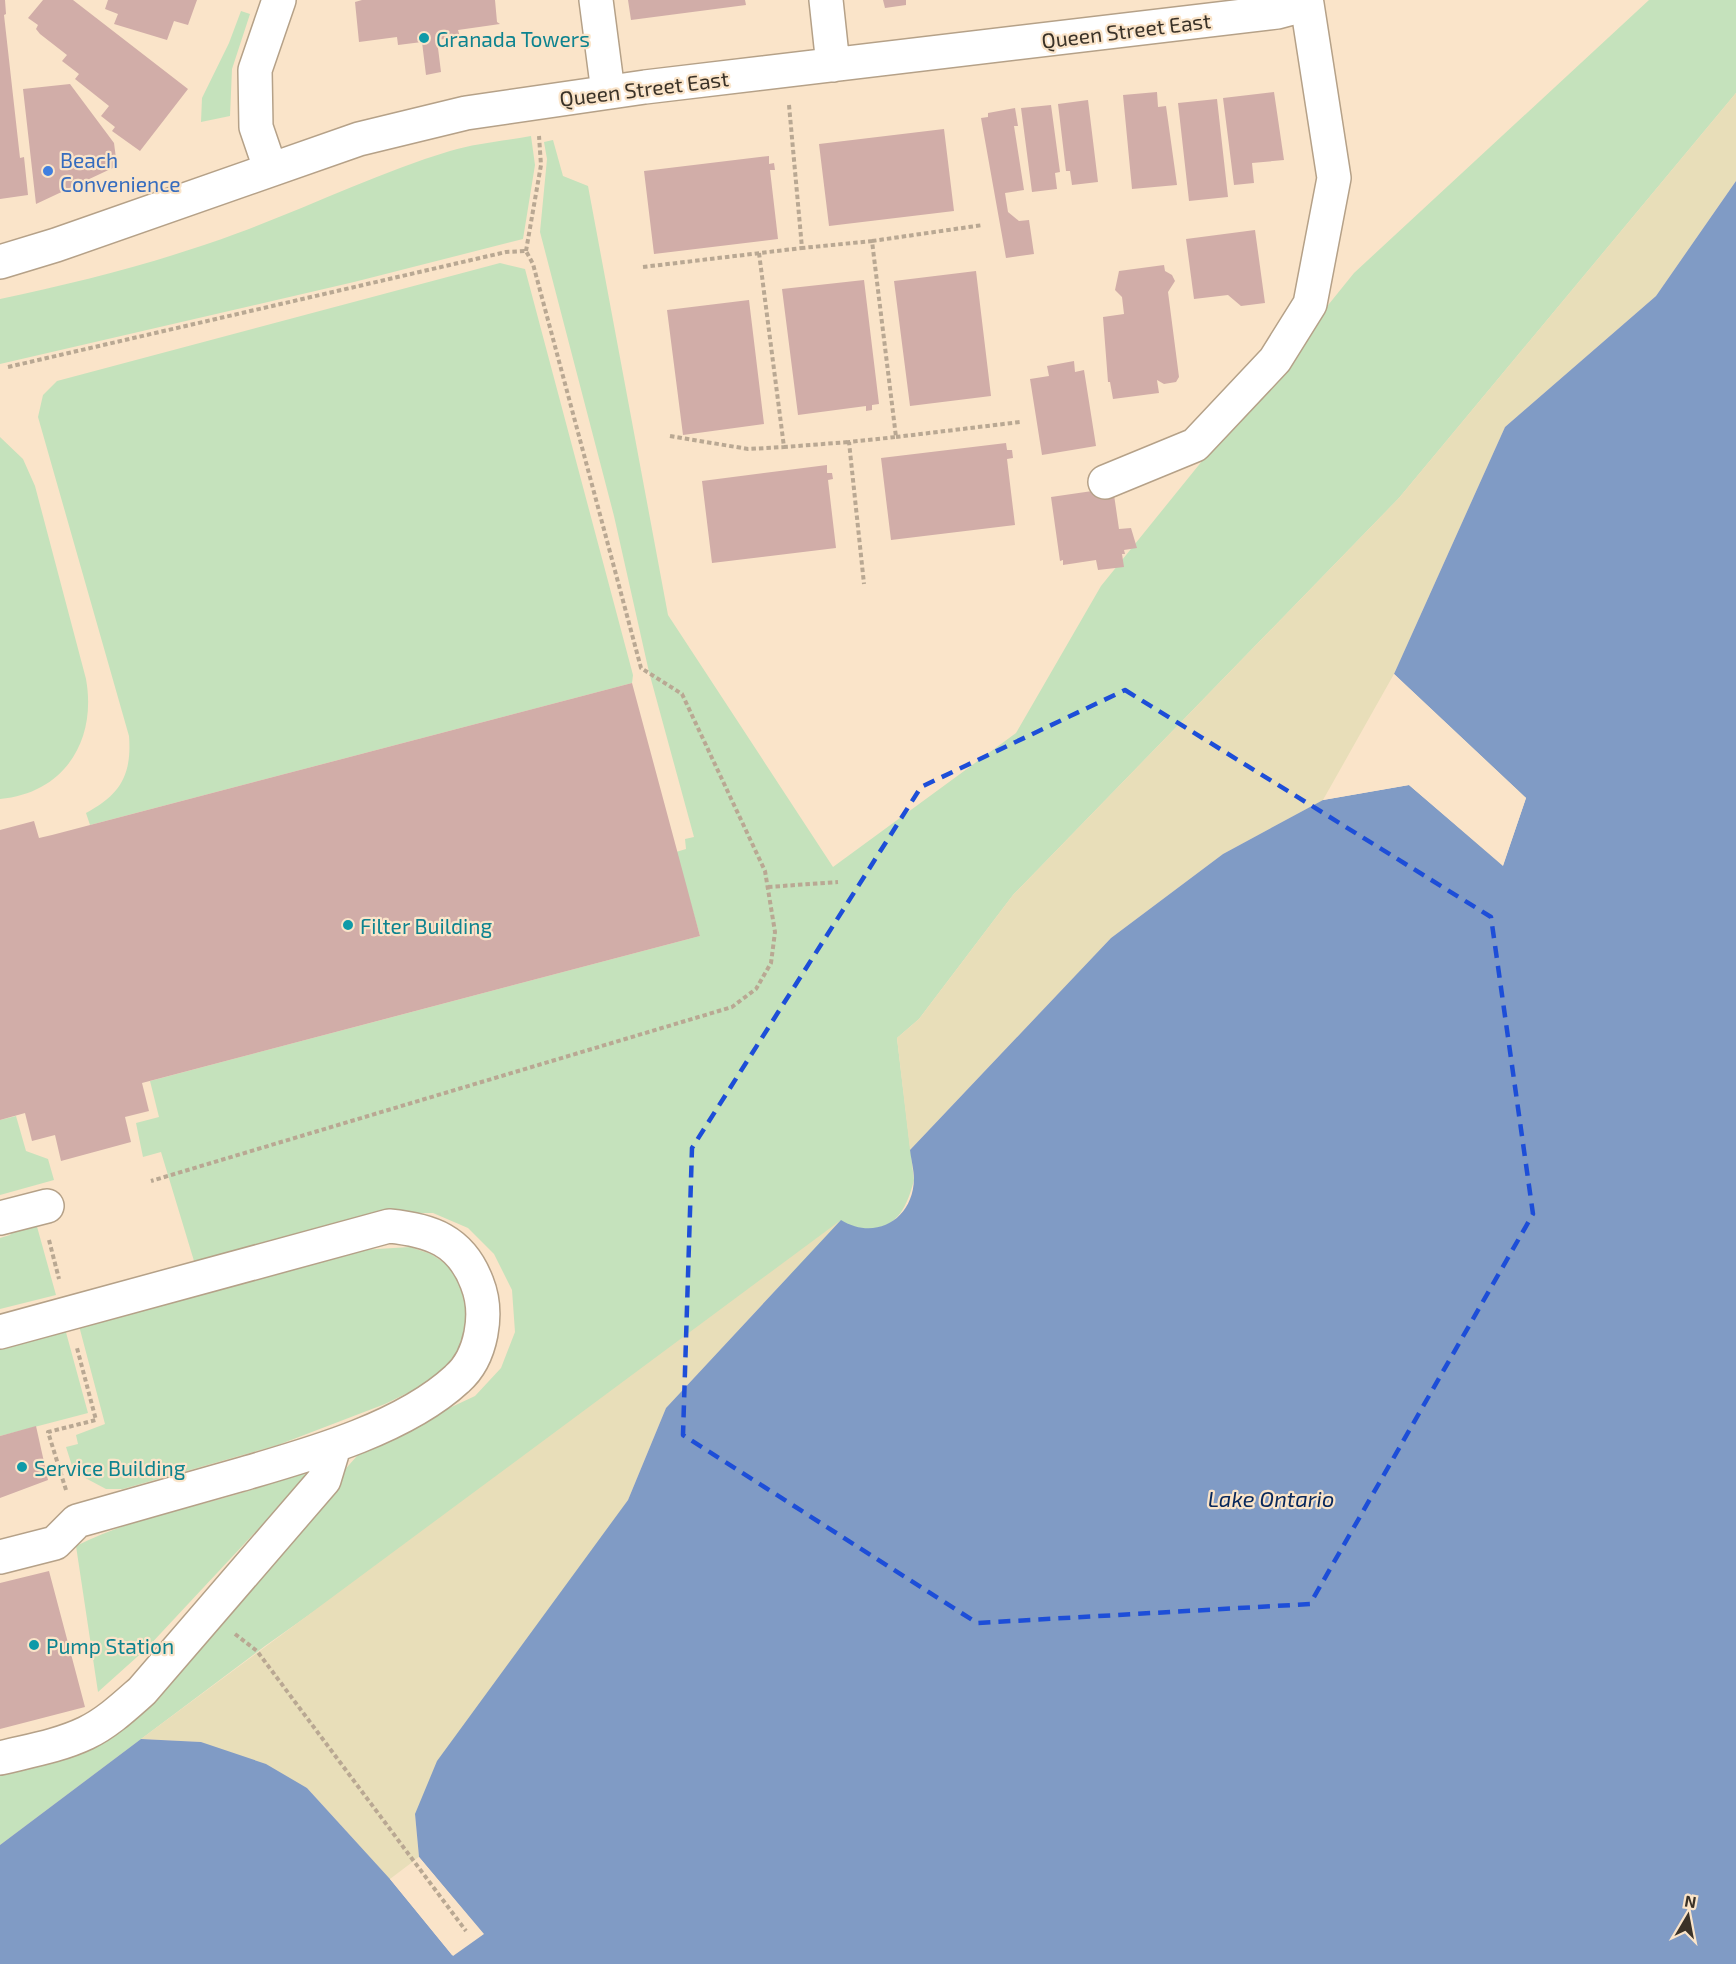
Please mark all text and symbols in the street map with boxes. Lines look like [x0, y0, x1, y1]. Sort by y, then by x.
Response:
street label: Queen Street East [1040, 7, 1212, 54]
place label: Granada Towers [436, 26, 590, 51]
marker: Granada Towers [417, 31, 431, 45]
street label: Queen Street East [558, 65, 730, 112]
place label: Beach Convenience [60, 147, 181, 196]
marker: Beach Convenience [41, 164, 55, 178]
place label: Filter Building [360, 913, 492, 938]
marker: Filter Building [341, 918, 355, 932]
place label: Service Building [34, 1455, 186, 1480]
marker: Service Building [15, 1460, 29, 1474]
water label: Lake Ontario [1208, 1485, 1334, 1511]
place label: Pump Station [46, 1633, 174, 1658]
marker: Pump Station [27, 1638, 41, 1652]
north arrow [1658, 1886, 1718, 1946]
text: N [1683, 1890, 1698, 1911]

